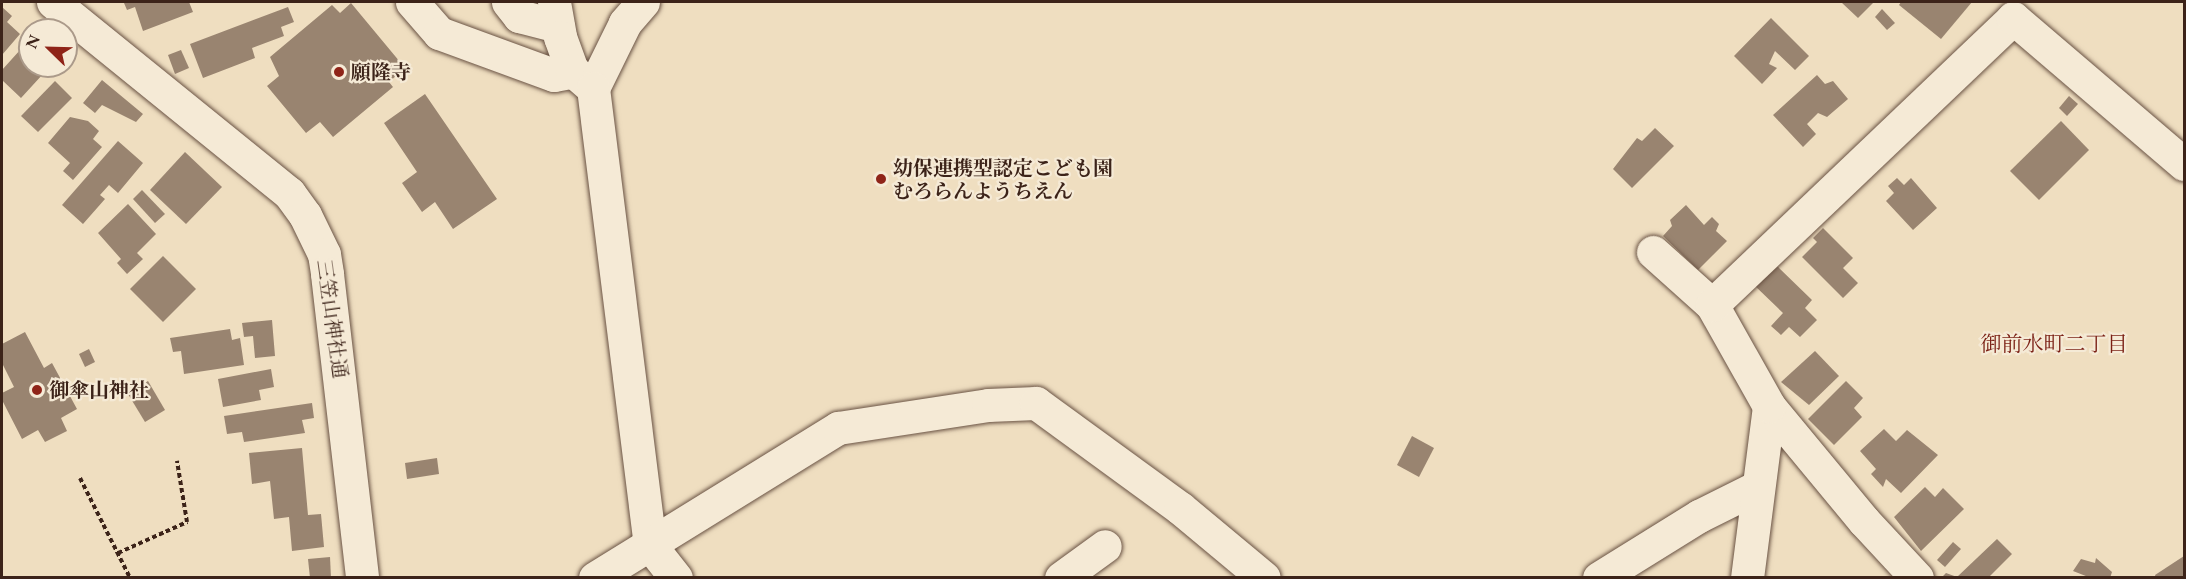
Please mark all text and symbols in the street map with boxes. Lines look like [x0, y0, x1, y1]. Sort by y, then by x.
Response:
north arrow [18, 18, 78, 78]
text: N [21, 31, 45, 52]
place label: 願隆寺 [351, 60, 411, 84]
marker: 願隆寺 [332, 65, 346, 79]
place label: 幼保連携型認定こども園 むろらんようちえん [893, 156, 1113, 203]
marker: 幼保連携型認定こども園 むろらんようちえん [874, 172, 888, 186]
street label: 三笠山神社通 [312, 258, 352, 380]
district label: 御前水町二丁目 [1981, 331, 2127, 357]
place label: 御傘山神社 [49, 378, 149, 402]
marker: 御傘山神社 [30, 383, 44, 397]

